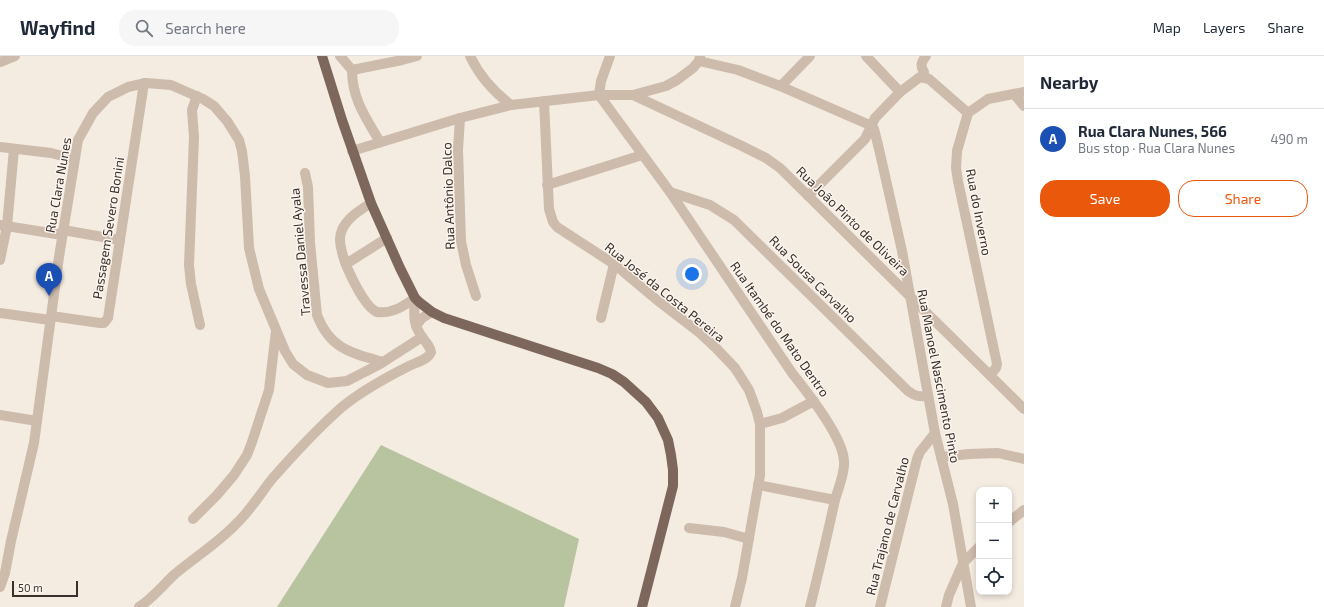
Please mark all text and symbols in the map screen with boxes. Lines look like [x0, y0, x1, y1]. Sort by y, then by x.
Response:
search box [119, 10, 399, 46]
text: Wayfind [20, 16, 95, 39]
icon: search [133, 17, 155, 39]
text: Search here [165, 19, 246, 37]
text: Map [1153, 19, 1181, 36]
text: Layers [1203, 19, 1245, 36]
text: Share [1267, 19, 1304, 36]
text: Nearby [1040, 72, 1098, 92]
text: Rua Clara Nunes, 566 [1078, 122, 1227, 140]
text: A [1049, 131, 1057, 147]
text: 490 m [1270, 131, 1308, 147]
street label: Rua Clara Nunes [42, 136, 74, 234]
text: Bus stop · Rua Clara Nunes [1078, 140, 1235, 156]
street label: Rua Antônio Dalco [438, 142, 458, 250]
street label: Passagem Severo Bonini [89, 156, 127, 300]
street label: Rua João Pinto de Oliveira [793, 163, 913, 279]
street label: Rua do Inverno [963, 167, 995, 257]
button: Save [1040, 180, 1170, 217]
button: Share [1178, 180, 1308, 217]
street label: Travessa Daniel Ayala [286, 187, 314, 317]
street label: Rua Sousa Carvalho [766, 232, 860, 326]
street label: Rua José da Costa Pereira [602, 239, 728, 345]
street label: Rua Itambé do Mato Dentro [727, 258, 833, 400]
pin: A [36, 263, 62, 296]
your location [682, 264, 702, 284]
street label: Rua Manoel Nascimento Pinto [914, 288, 964, 464]
street label: Rua Trajano de Carvalho [862, 455, 912, 597]
map controls [976, 487, 1012, 595]
button: + [976, 487, 1012, 523]
button: − [976, 523, 1012, 559]
button: locate [976, 559, 1012, 595]
scale bar [12, 579, 78, 598]
text: 50 m [18, 581, 43, 594]

